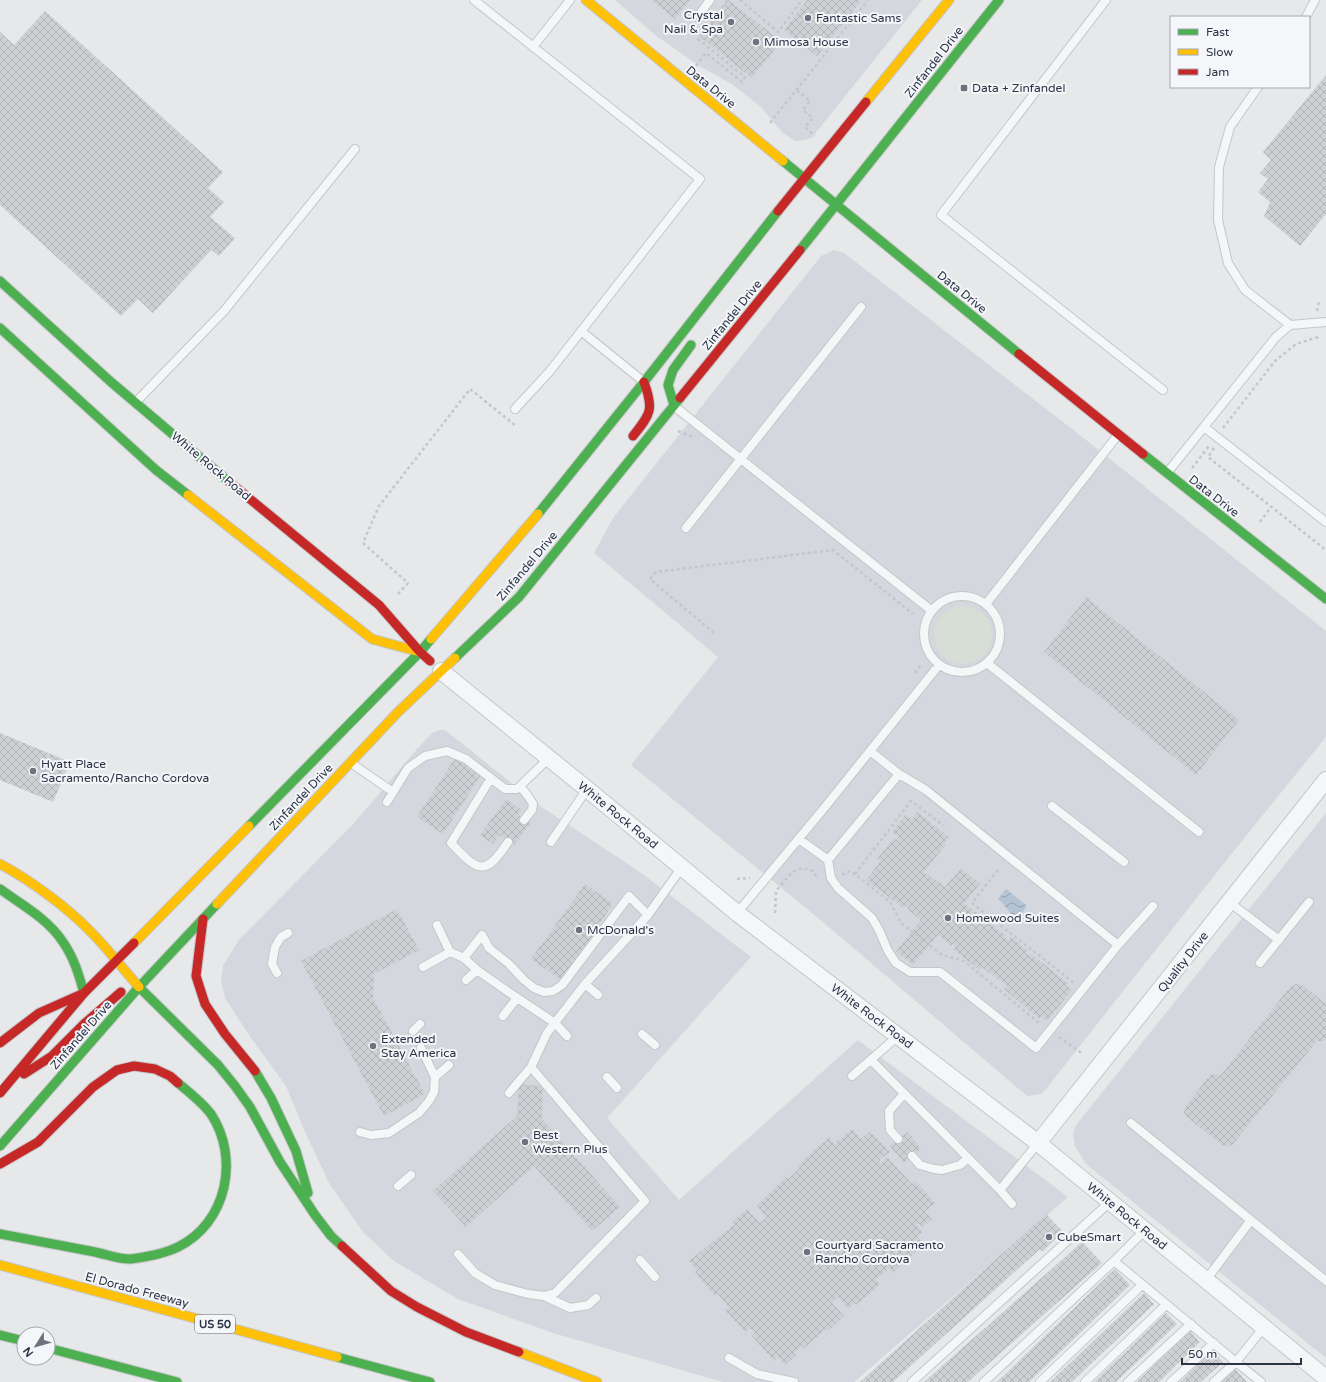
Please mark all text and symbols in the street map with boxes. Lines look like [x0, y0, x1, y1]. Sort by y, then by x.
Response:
place label: Crystal Nail & Spa [664, 8, 723, 36]
place label: Fantastic Sams [816, 11, 902, 25]
marker: Fantastic Sams [803, 13, 813, 23]
legend [1170, 16, 1310, 88]
marker: Crystal Nail & Spa [726, 17, 736, 27]
street label: Zinfandel Drive [902, 24, 966, 100]
text: Fast [1206, 25, 1230, 39]
place label: Mimosa House [764, 35, 849, 49]
marker: Mimosa House [751, 37, 761, 47]
text: Slow [1206, 45, 1233, 59]
street label: Data Drive [683, 63, 739, 111]
text: Jam [1206, 65, 1229, 79]
place label: Data + Zinfandel [972, 81, 1065, 95]
marker: Data + Zinfandel [959, 83, 969, 93]
street label: Data Drive [934, 268, 990, 316]
street label: Zinfandel Drive [699, 277, 765, 353]
street label: White Rock Road [169, 429, 253, 503]
street label: Data Drive [1186, 472, 1242, 520]
street label: Zinfandel Drive [494, 528, 560, 604]
place label: Hyatt Place Sacramento/Rancho Cordova [41, 757, 209, 785]
street label: Zinfandel Drive [266, 761, 336, 833]
marker: Hyatt Place Sacramento/Rancho Cordova [28, 766, 38, 776]
street label: White Rock Road [575, 778, 661, 852]
place label: Homewood Suites [956, 911, 1060, 925]
marker: Homewood Suites [943, 913, 953, 923]
place label: McDonald's [587, 923, 654, 937]
marker: McDonald's [574, 925, 584, 935]
street label: Quality Drive [1155, 929, 1211, 995]
street label: White Rock Road [828, 981, 916, 1051]
street label: Zinfandel Drive [47, 998, 115, 1072]
place label: Extended Stay America [381, 1032, 456, 1060]
marker: Extended Stay America [368, 1041, 378, 1051]
place label: Best Western Plus [533, 1128, 608, 1156]
marker: Best Western Plus [520, 1137, 530, 1147]
street label: White Rock Road [1084, 1179, 1170, 1253]
place label: CubeSmart [1057, 1230, 1121, 1244]
marker: CubeSmart [1044, 1232, 1054, 1242]
place label: Courtyard Sacramento Rancho Cordova [815, 1238, 944, 1266]
marker: Courtyard Sacramento Rancho Cordova [802, 1247, 812, 1257]
street label: El Dorado Freeway [84, 1269, 191, 1311]
road number: US 50 [195, 1315, 235, 1333]
north arrow [16, 1326, 56, 1366]
scale bar [1182, 1340, 1301, 1366]
text: N [21, 1344, 36, 1359]
text: 50 m [1188, 1347, 1217, 1361]

